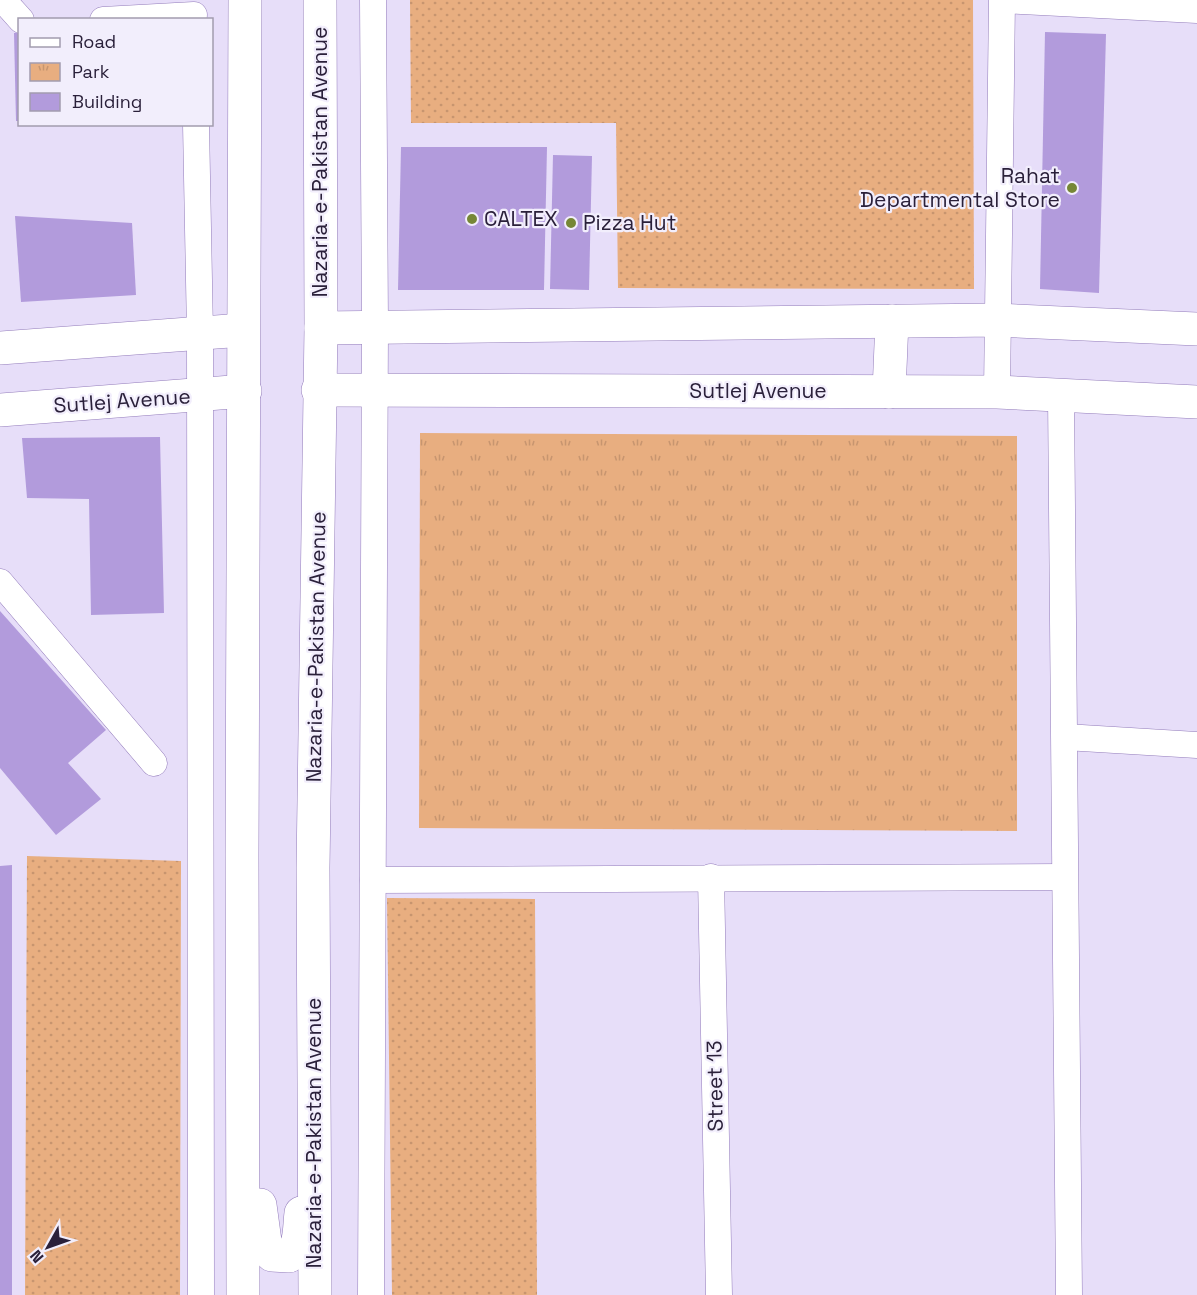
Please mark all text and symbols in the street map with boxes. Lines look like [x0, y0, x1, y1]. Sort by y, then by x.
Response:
legend [18, 18, 213, 126]
street label: Nazaria-e-Pakistan Avenue [306, 26, 333, 298]
text: Road [72, 30, 116, 53]
text: Park [72, 60, 110, 83]
text: Building [72, 90, 142, 113]
place label: Rahat Departmental Store [860, 162, 1060, 213]
marker: Rahat Departmental Store [1065, 181, 1079, 195]
place label: CALTEX [484, 205, 558, 232]
place label: Pizza Hut [583, 209, 676, 236]
marker: CALTEX [465, 212, 479, 226]
marker: Pizza Hut [564, 216, 578, 230]
street label: Sutlej Avenue [689, 377, 827, 404]
street label: Sutlej Avenue [52, 382, 191, 419]
street label: Nazaria-e-Pakistan Avenue [300, 511, 331, 783]
street label: Nazaria-e-Pakistan Avenue [300, 997, 327, 1269]
street label: Street 13 [700, 1040, 729, 1132]
north arrow [18, 1217, 78, 1277]
text: N [25, 1245, 48, 1267]

